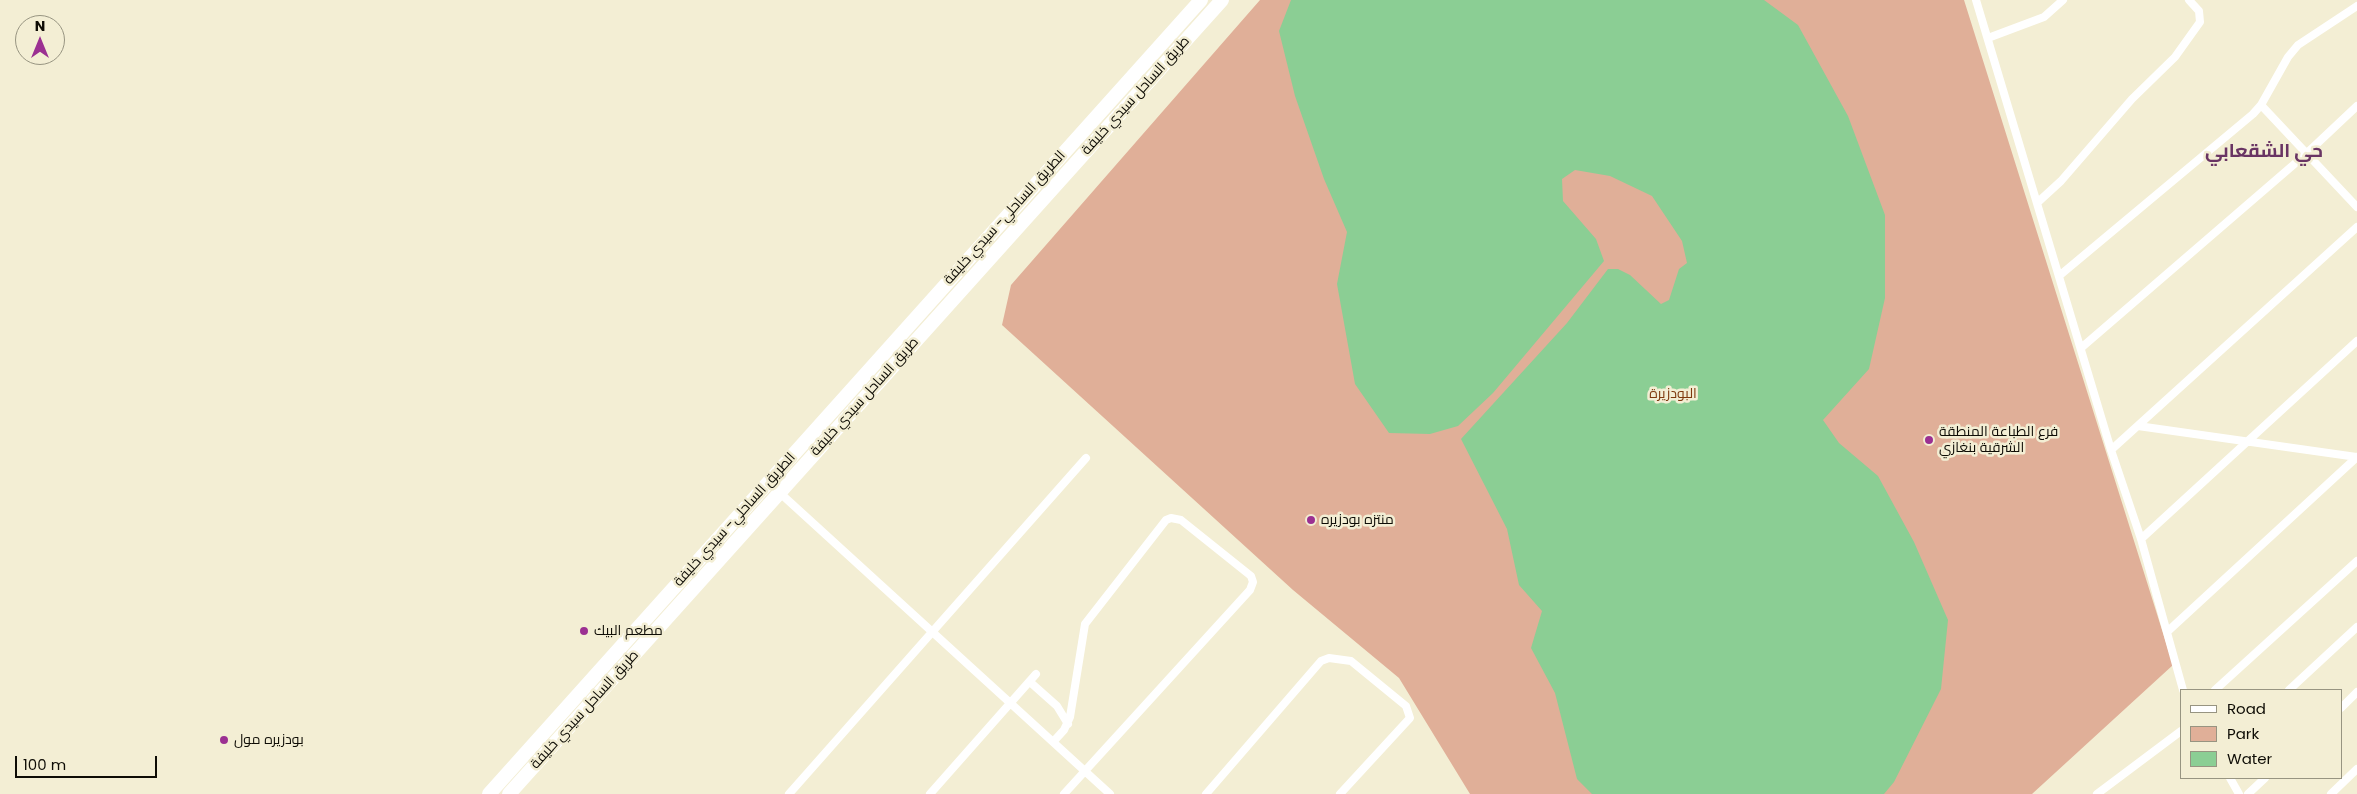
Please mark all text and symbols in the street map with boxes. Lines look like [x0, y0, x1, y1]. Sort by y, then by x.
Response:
north arrow [15, 15, 65, 65]
text: N [35, 16, 45, 36]
street label: طريق الساحل سيدي خليفة [1078, 33, 1194, 159]
district label: حي الشقعابي [2205, 141, 2323, 163]
street label: الطريق الساحلي- سيدي خليفة [941, 148, 1069, 288]
street label: طريق الساحل سيدي خليفة [807, 334, 923, 460]
park label: البودزيرة [1649, 386, 1697, 402]
place label: فرع الطباعة المنطقة الشرقية بنغازي [1939, 424, 2058, 457]
marker: فرع الطباعة المنطقة الشرقية بنغازي [1923, 434, 1935, 446]
street label: الطريق الساحلي- سيدي خليفة [671, 450, 799, 590]
place label: منتزه بودزيره [1321, 512, 1394, 528]
marker: منتزه بودزيره [1305, 514, 1317, 526]
place label: مطعم البيك [594, 623, 663, 639]
marker: مطعم البيك [578, 625, 590, 637]
street label: طريق الساحل سيدي خليفة [527, 647, 643, 773]
legend [2180, 689, 2342, 779]
text: Road [2227, 698, 2266, 719]
text: Park [2227, 723, 2259, 744]
place label: بودزيره مول [234, 732, 304, 748]
marker: بودزيره مول [218, 734, 230, 746]
scale bar [18, 746, 160, 778]
text: Water [2227, 748, 2272, 769]
text: 100 m [23, 754, 66, 775]

